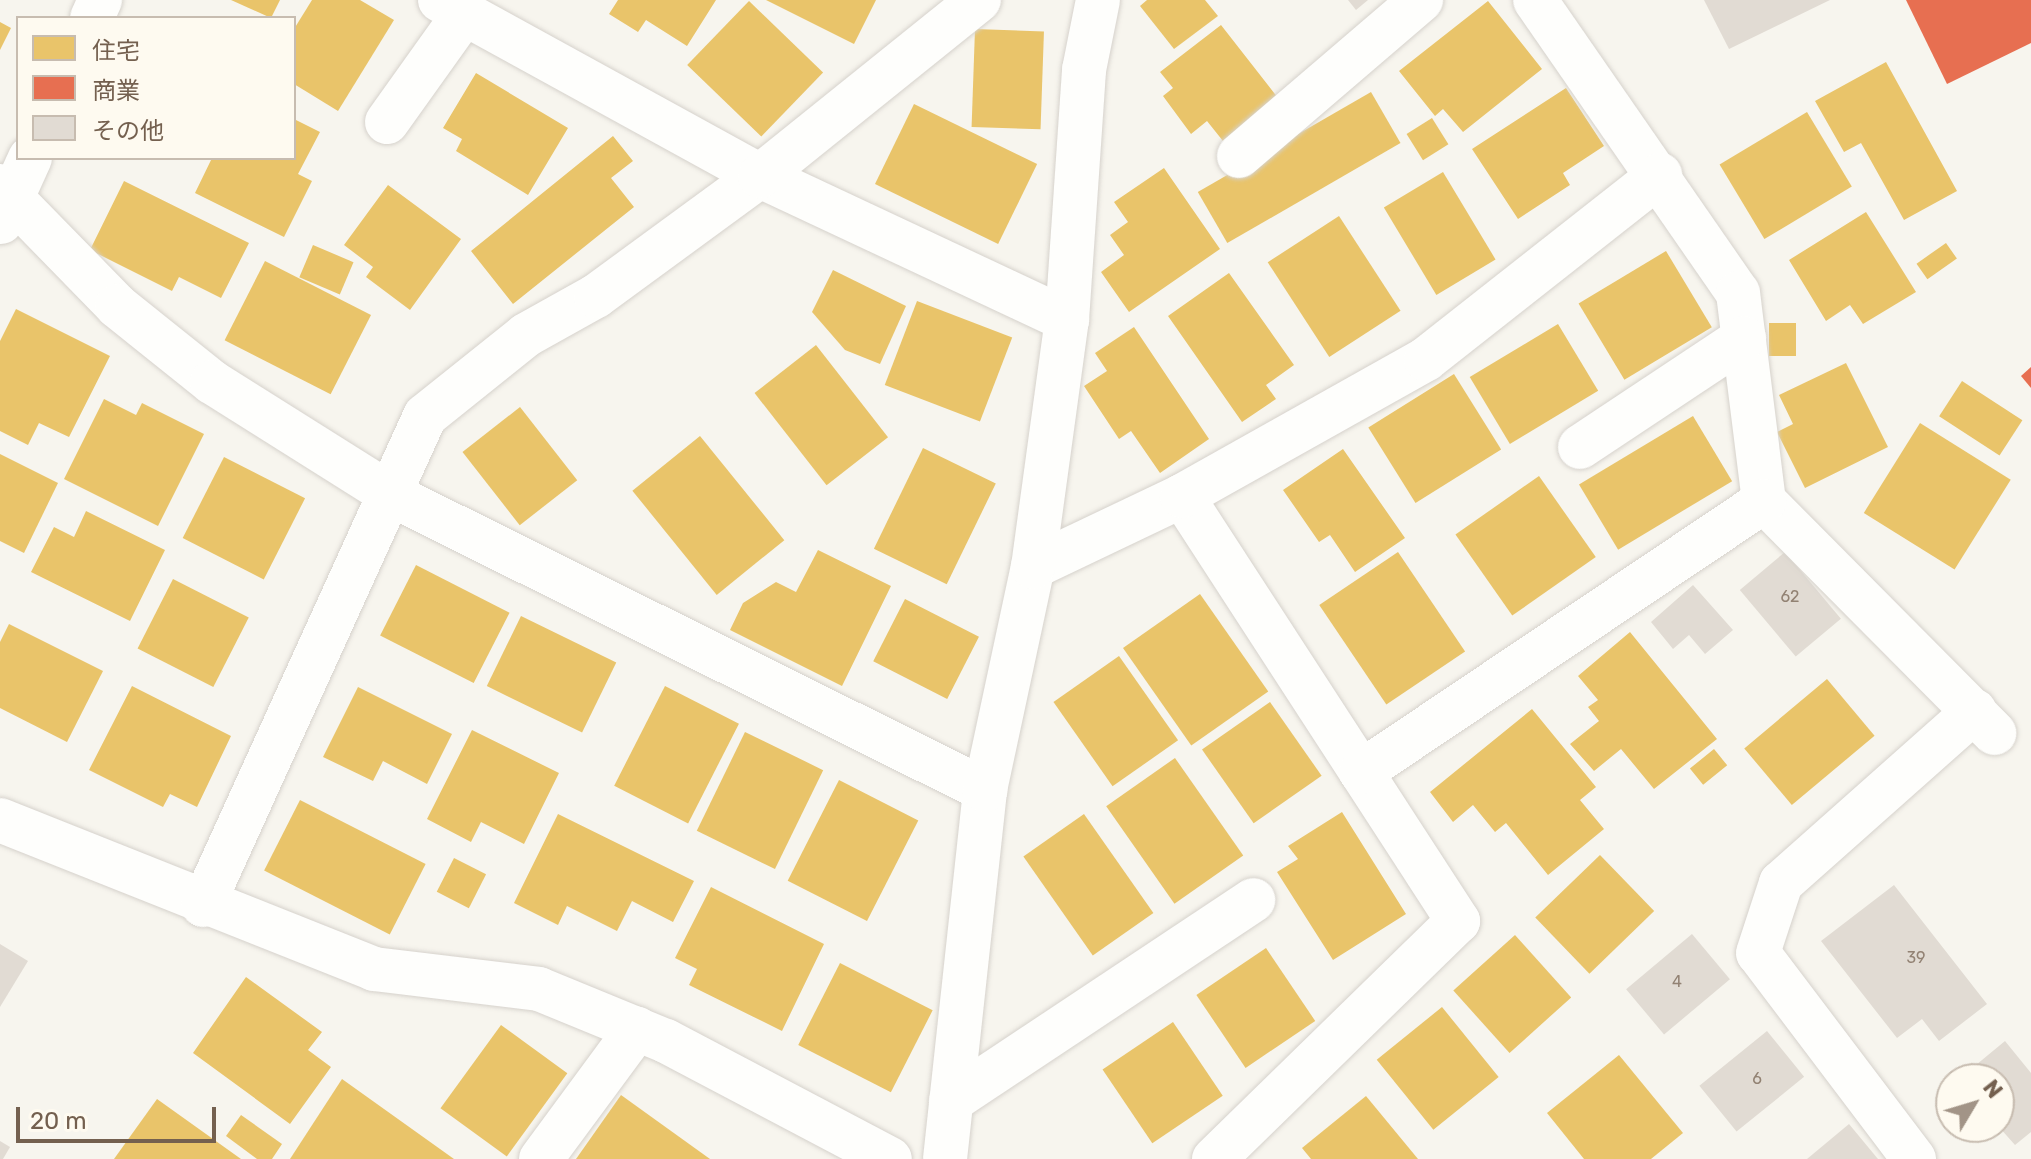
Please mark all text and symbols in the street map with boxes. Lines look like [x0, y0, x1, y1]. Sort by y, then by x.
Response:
legend [16, 16, 296, 160]
text: 住宅 [92, 37, 140, 65]
text: 商業 [92, 77, 140, 105]
text: その他 [92, 117, 164, 145]
house number: 62 [1780, 587, 1800, 607]
house number: 39 [1906, 948, 1926, 968]
house number: 4 [1672, 972, 1682, 992]
north arrow [1935, 1063, 2015, 1143]
house number: 6 [1752, 1069, 1762, 1089]
text: N [1977, 1075, 2008, 1104]
scale bar [20, 1091, 220, 1141]
text: 20 m [30, 1107, 87, 1135]

